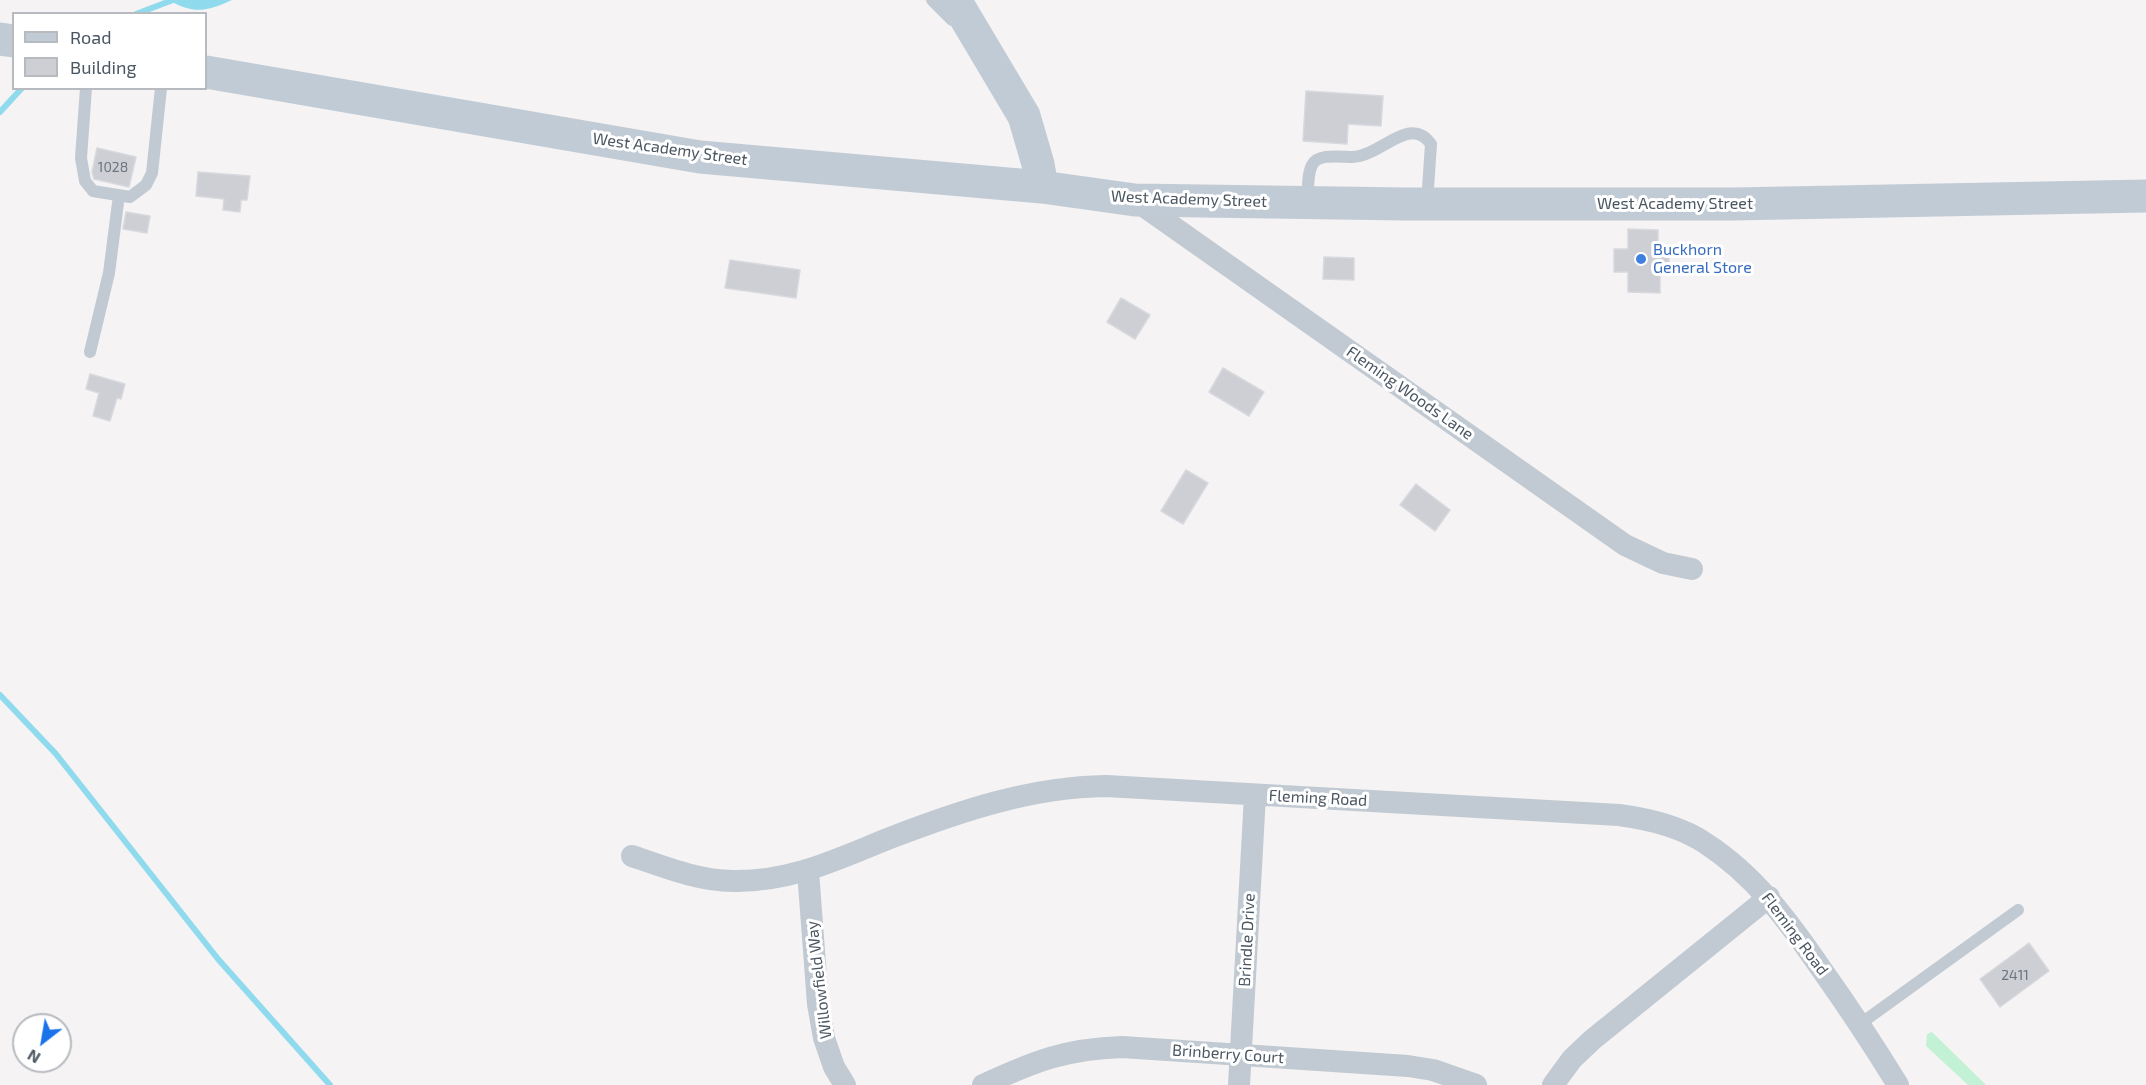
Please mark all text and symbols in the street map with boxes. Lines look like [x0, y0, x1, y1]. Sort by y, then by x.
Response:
legend [12, 12, 207, 90]
text: Road [70, 26, 111, 48]
text: Building [70, 56, 137, 78]
street label: West Academy Street [591, 129, 749, 169]
house number: 1028 [98, 159, 128, 175]
street label: West Academy Street [1111, 187, 1267, 211]
street label: West Academy Street [1597, 194, 1753, 214]
place label: Buckhorn General Store [1653, 240, 1752, 278]
marker: Buckhorn General Store [1634, 252, 1648, 266]
street label: Fleming Woods Lane [1343, 342, 1477, 444]
street label: Fleming Road [1268, 786, 1368, 810]
street label: Fleming Road [1758, 889, 1832, 979]
street label: Brindle Drive [1235, 893, 1259, 987]
street label: Willowfield Way [802, 920, 836, 1040]
house number: 2411 [2001, 967, 2029, 983]
north arrow [12, 1013, 72, 1073]
street label: Brinberry Court [1171, 1041, 1285, 1067]
text: N [24, 1046, 43, 1068]

